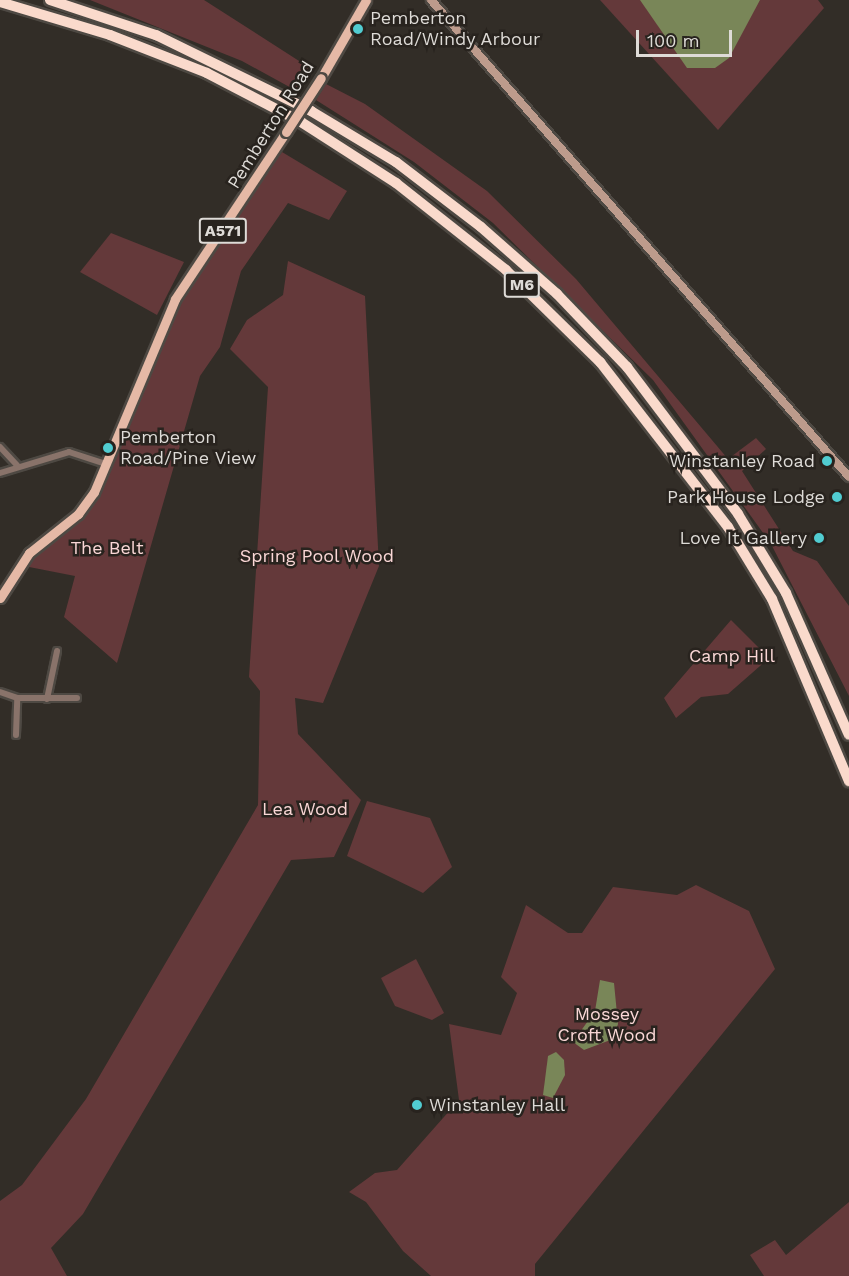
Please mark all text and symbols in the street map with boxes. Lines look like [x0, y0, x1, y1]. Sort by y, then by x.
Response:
place label: Pemberton Road/Windy Arbour [370, 8, 542, 50]
scale bar [639, 18, 735, 56]
marker: Pemberton Road/Windy Arbour [351, 22, 365, 36]
text: 100 m [647, 30, 700, 51]
street label: Pemberton Road [223, 57, 319, 193]
road number: A571 [198, 218, 248, 244]
road number: M6 [502, 272, 542, 298]
place label: Pemberton Road/Pine View [120, 427, 257, 470]
marker: Pemberton Road/Pine View [101, 441, 115, 455]
place label: Winstanley Road [669, 450, 815, 472]
marker: Winstanley Road [820, 454, 834, 468]
place label: Park House Lodge [667, 486, 825, 508]
marker: Park House Lodge [830, 490, 844, 504]
place label: Love It Gallery [680, 527, 807, 549]
marker: Love It Gallery [812, 531, 826, 545]
park label: The Belt [70, 537, 144, 559]
park label: Spring Pool Wood [239, 545, 395, 567]
park label: Camp Hill [689, 645, 775, 667]
park label: Lea Wood [262, 798, 348, 820]
park label: Mossey Croft Wood [557, 1004, 657, 1046]
place label: Winstanley Hall [429, 1094, 566, 1116]
marker: Winstanley Hall [410, 1098, 424, 1112]

